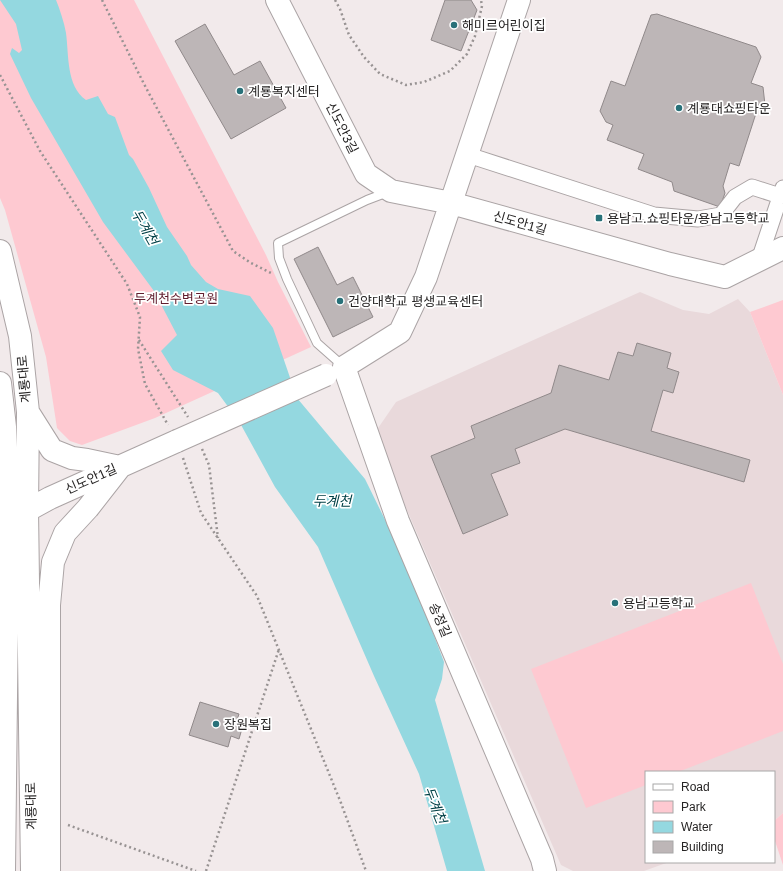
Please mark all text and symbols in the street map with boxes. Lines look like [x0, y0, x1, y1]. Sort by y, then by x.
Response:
place label: 해미르어린이집 [462, 18, 546, 33]
marker: 해미르어린이집 [449, 20, 459, 30]
place label: 계룡복지센터 [248, 84, 320, 99]
marker: 계룡복지센터 [235, 86, 245, 96]
street label: 신도안3길 [323, 100, 361, 156]
place label: 계룡대쇼핑타운 [687, 101, 771, 116]
marker: 계룡대쇼핑타운 [674, 103, 684, 113]
water label: 두계천 [128, 206, 162, 249]
street label: 신도안1길 [491, 208, 549, 238]
place label: 용남고.쇼핑타운/용남고등학교 [607, 211, 770, 226]
marker: 용남고.쇼핑타운/용남고등학교 [594, 213, 604, 223]
park label: 두계천수변공원 [134, 291, 218, 306]
place label: 건양대학교 평생교육센터 [348, 294, 483, 309]
marker: 건양대학교 평생교육센터 [335, 296, 345, 306]
street label: 계룡대로 [14, 354, 34, 403]
street label: 신도안1길 [63, 461, 119, 497]
water label: 두계천 [313, 493, 352, 509]
place label: 용남고등학교 [623, 596, 695, 611]
marker: 용남고등학교 [610, 598, 620, 608]
street label: 송정길 [426, 601, 454, 639]
place label: 장원복집 [224, 717, 272, 732]
marker: 장원복집 [211, 719, 221, 729]
legend [645, 771, 775, 863]
text: Road [681, 780, 710, 794]
street label: 계룡대로 [23, 782, 39, 830]
water label: 두계천 [420, 784, 450, 827]
text: Park [681, 800, 707, 814]
text: Water [681, 820, 713, 834]
text: Building [681, 840, 724, 854]

